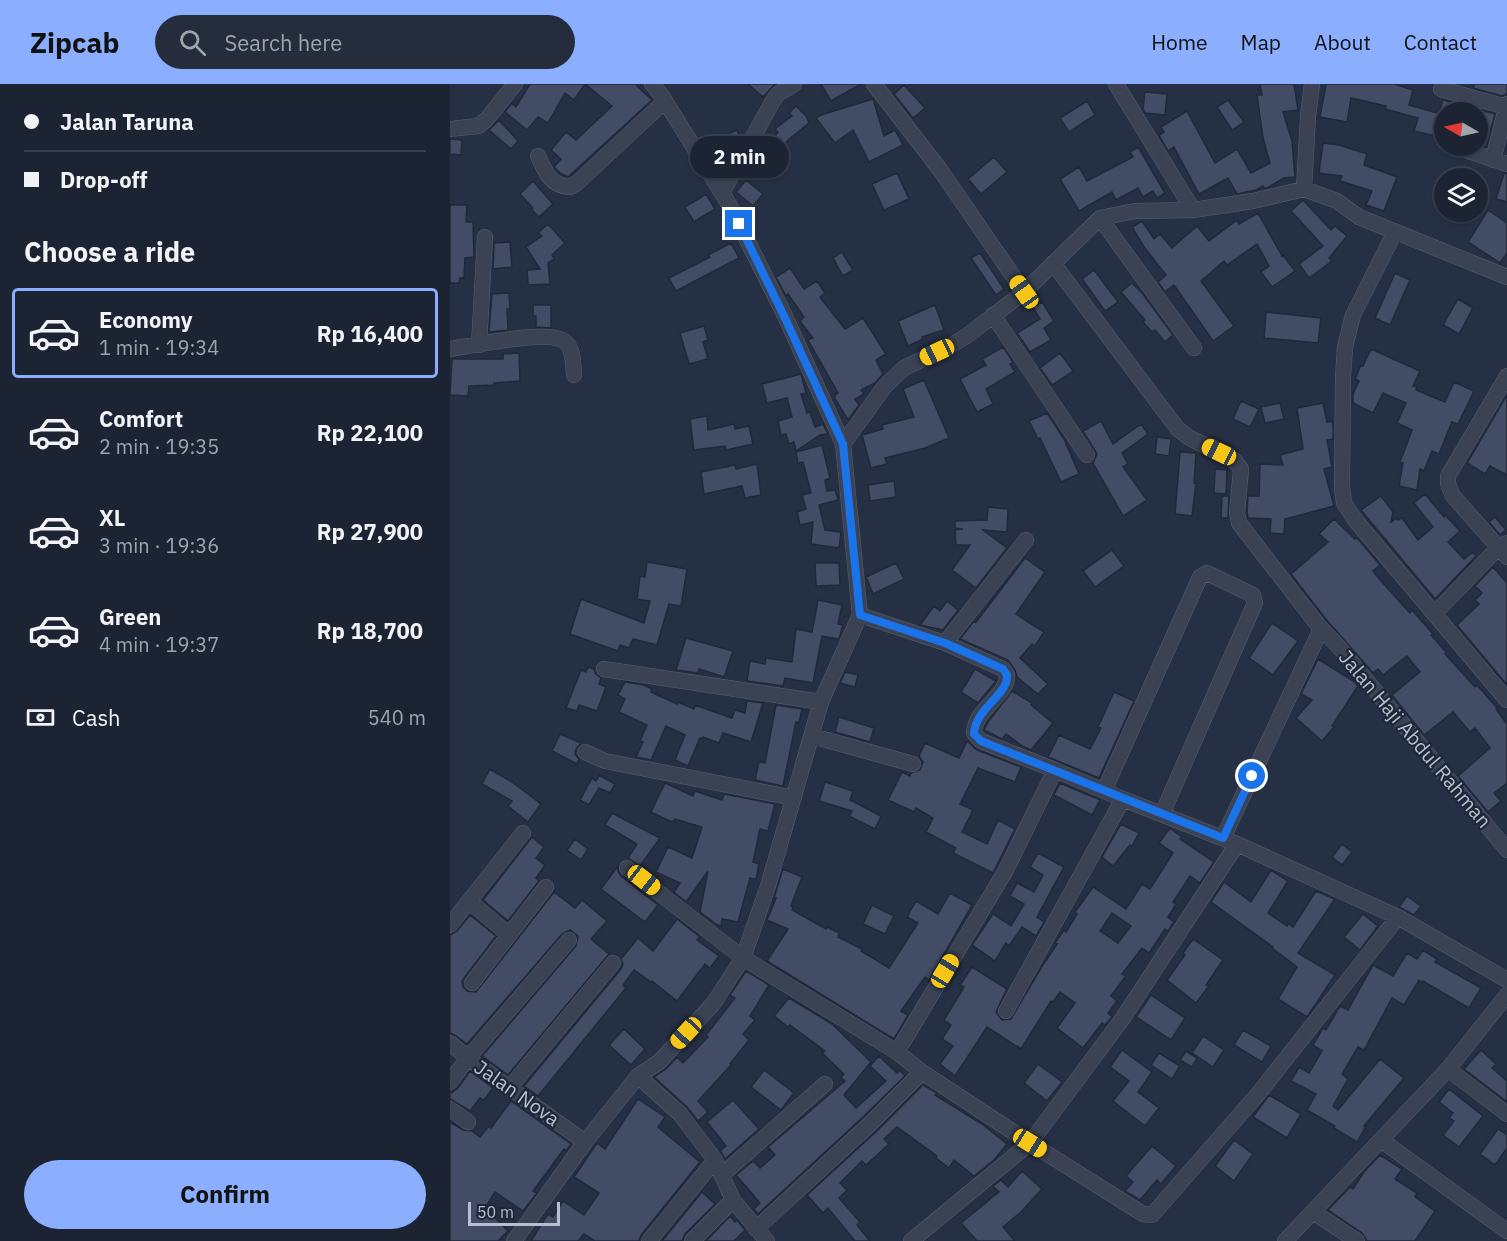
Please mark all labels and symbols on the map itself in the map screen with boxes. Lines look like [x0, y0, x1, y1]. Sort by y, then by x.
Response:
north arrow [1434, 102, 1488, 156]
callout: 2 min [690, 137, 788, 179]
route end [725, 210, 752, 237]
car [1006, 272, 1042, 312]
car [917, 336, 957, 368]
car [1199, 436, 1239, 468]
street label: Jalan Haji Abdul Rahman [1333, 644, 1498, 833]
route start [1238, 762, 1265, 789]
car [624, 862, 664, 898]
car [928, 951, 962, 991]
car [667, 1014, 705, 1052]
street label: Jalan Nova [469, 1053, 566, 1132]
car [1010, 1126, 1050, 1160]
scale bar [468, 1199, 560, 1226]

